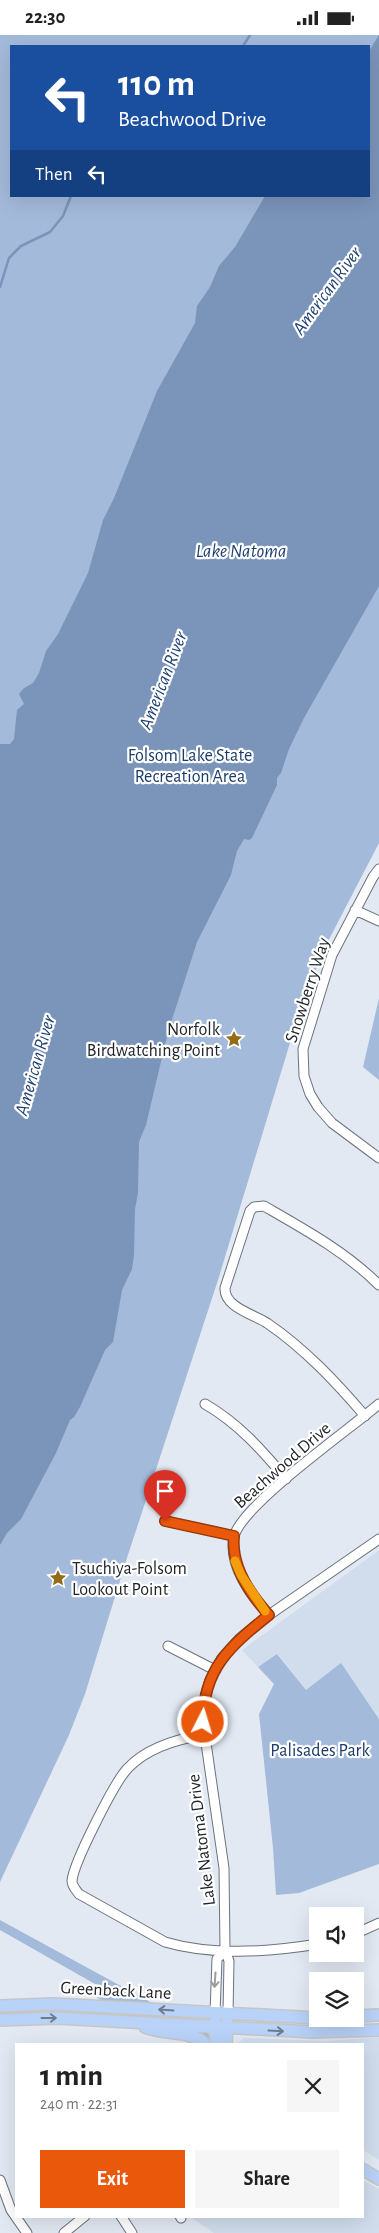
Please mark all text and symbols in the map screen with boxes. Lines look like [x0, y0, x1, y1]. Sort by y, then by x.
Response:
text: 22:30 [25, 8, 65, 27]
icon: left [35, 65, 100, 130]
text: 110 m [118, 67, 195, 102]
text: Beachwood Drive [118, 108, 266, 130]
icon: left [83, 160, 111, 188]
text: Then [35, 165, 73, 184]
water label: American River [289, 243, 366, 339]
water label: Lake Natoma [196, 542, 286, 561]
water label: American River [136, 628, 191, 733]
park label: Folsom Lake State Recreation Area [128, 747, 252, 786]
street label: Snowberry Way [283, 935, 333, 1045]
water label: American River [12, 1013, 59, 1118]
place label: Norfolk Birdwatching Point [87, 1021, 221, 1060]
place icon: Norfolk Birdwatching Point [224, 1029, 244, 1049]
street label: Beachwood Drive [231, 1419, 334, 1512]
pin [144, 1470, 186, 1521]
icon: arrive [151, 1477, 179, 1505]
place label: Tsuchiya-Folsom Lookout Point [72, 1560, 187, 1599]
place icon: Tsuchiya-Folsom Lookout Point [48, 1568, 68, 1588]
position arrow [176, 1695, 228, 1747]
park label: Palisades Park [270, 1742, 370, 1760]
street label: Lake Natoma Drive [185, 1773, 219, 1907]
map controls [309, 1907, 364, 2027]
button: sound [309, 1907, 364, 1962]
one-way arrow [211, 1972, 220, 1988]
button: layers [309, 1972, 364, 2027]
street label: Greenback Lane [60, 1979, 172, 2003]
one-way arrow [158, 2005, 174, 2014]
one-way arrow [40, 2013, 56, 2023]
one-way arrow [267, 2026, 283, 2035]
button: close [287, 2060, 339, 2112]
text: 1 min [40, 2061, 103, 2091]
text: 240 m · 22:31 [40, 2096, 118, 2112]
button: Exit [40, 2150, 185, 2208]
button: Share [195, 2150, 339, 2208]

